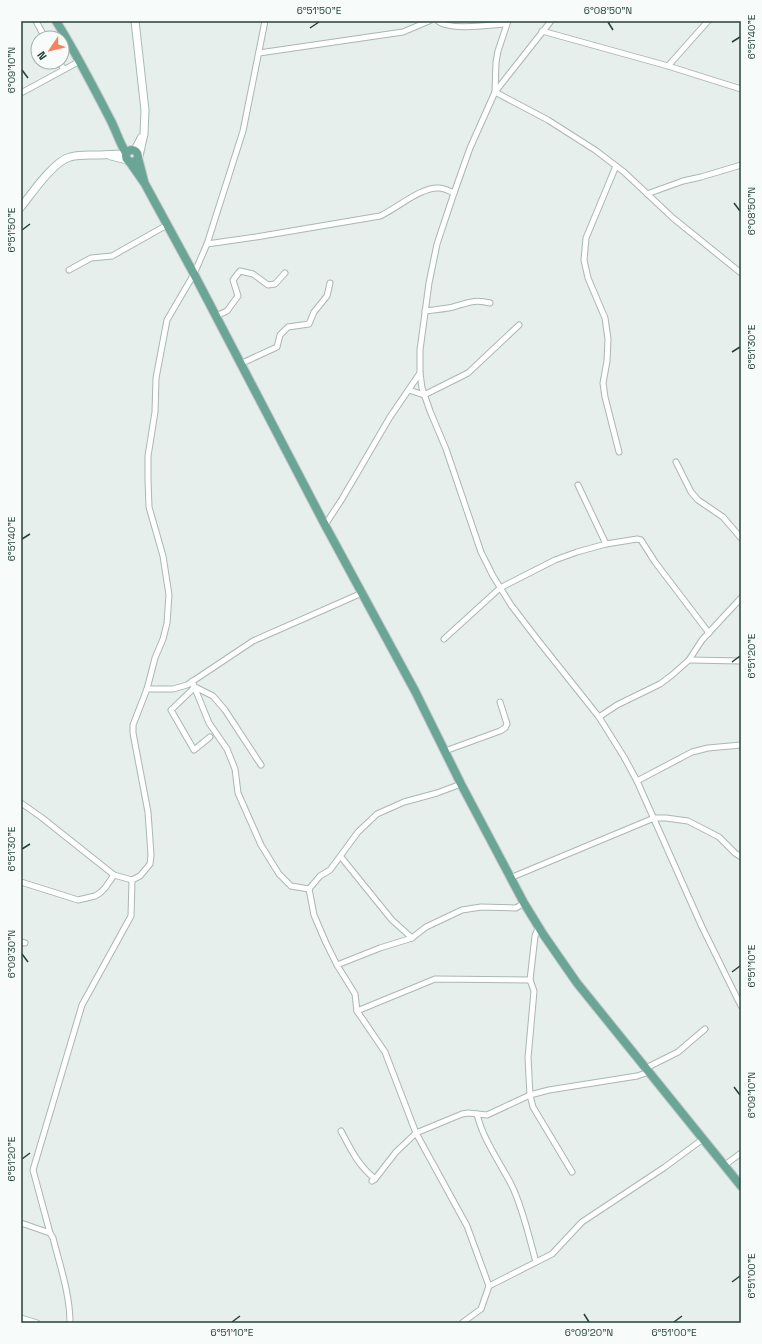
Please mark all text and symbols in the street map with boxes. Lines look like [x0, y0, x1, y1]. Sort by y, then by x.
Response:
text: 6°51'50"E [297, 4, 342, 17]
text: 6°08'50"N [584, 4, 632, 17]
text: 6°51'40"E [745, 14, 758, 59]
north arrow [30, 30, 70, 70]
text: 6°09'10"N [5, 47, 18, 93]
text: N [34, 49, 50, 63]
text: 6°08'50"N [745, 187, 758, 235]
text: 6°51'50"E [5, 207, 18, 252]
text: 6°51'30"E [745, 324, 758, 369]
text: 6°51'40"E [5, 516, 18, 561]
text: 6°51'20"E [745, 633, 758, 678]
text: 6°51'30"E [5, 826, 18, 871]
text: 6°09'30"N [5, 930, 18, 978]
text: 6°51'10"E [745, 944, 758, 987]
text: 6°09'10"N [745, 1072, 758, 1118]
text: 6°51'20"E [5, 1136, 18, 1181]
text: 6°51'00"E [745, 1253, 758, 1299]
text: 6°51'10"E [211, 1326, 254, 1339]
text: 6°09'20"N [565, 1326, 613, 1339]
text: 6°51'00"E [651, 1326, 697, 1339]

